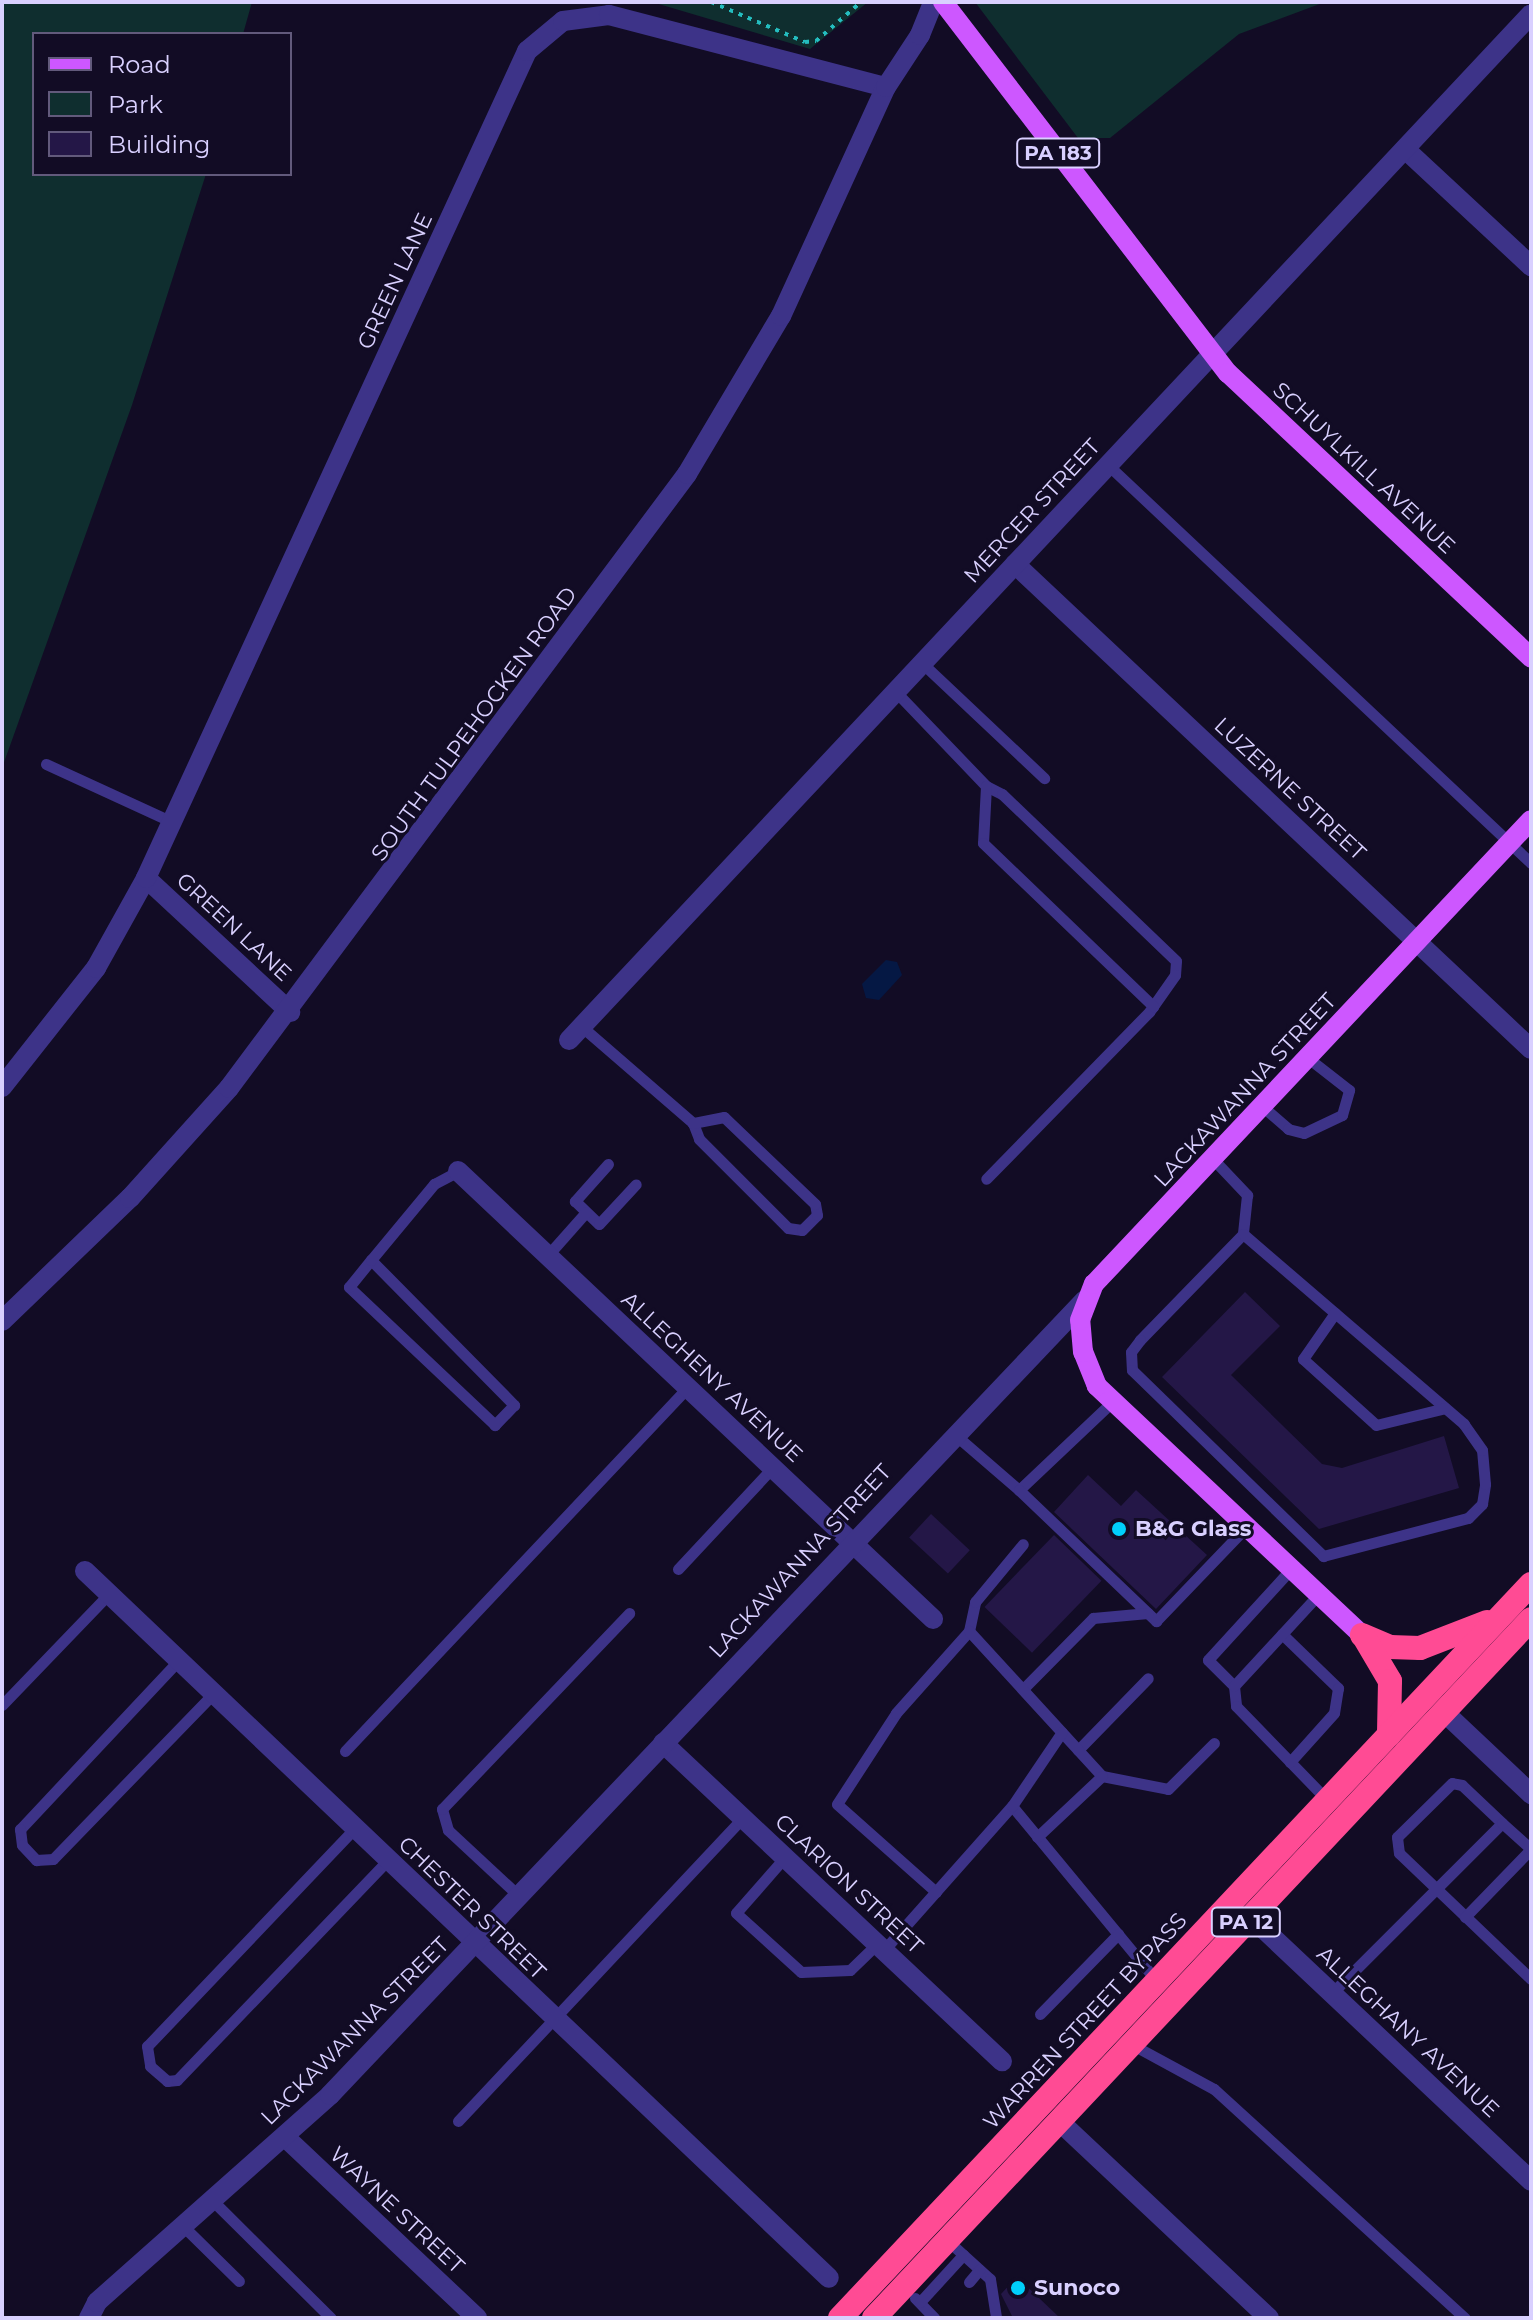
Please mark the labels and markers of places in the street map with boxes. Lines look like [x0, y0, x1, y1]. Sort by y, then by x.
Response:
place label: B&G Glass [1135, 1516, 1252, 1542]
marker: B&G Glass [1110, 1520, 1128, 1538]
place label: Sunoco [1034, 2275, 1120, 2301]
marker: Sunoco [1009, 2279, 1027, 2297]

